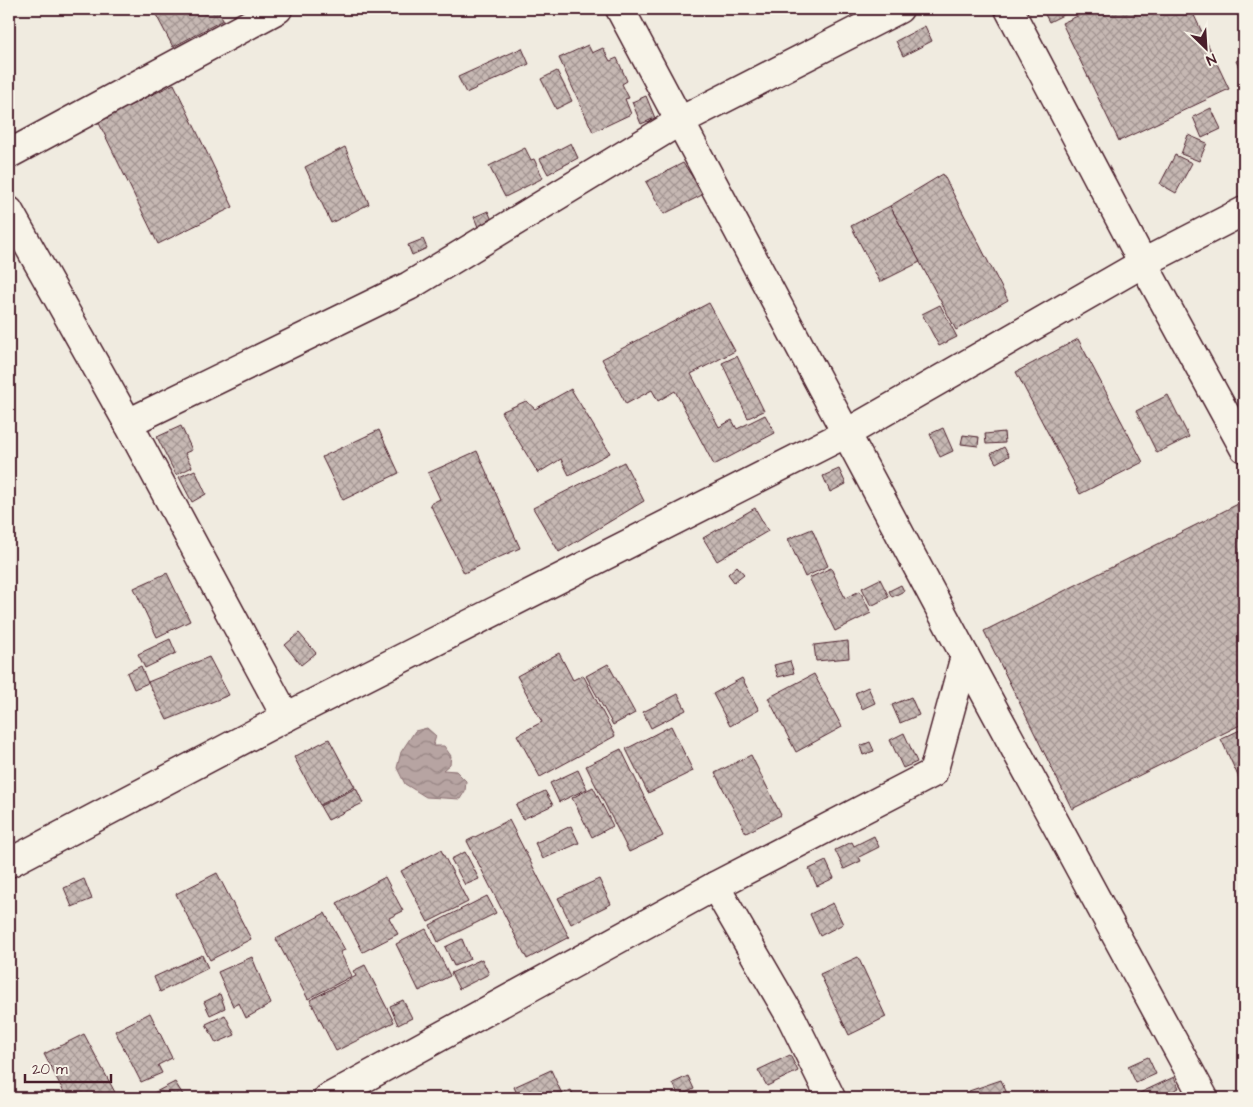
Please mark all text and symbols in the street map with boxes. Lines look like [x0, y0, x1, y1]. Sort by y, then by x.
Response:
north arrow [1180, 22, 1230, 72]
text: N [1203, 48, 1219, 70]
scale bar [25, 1052, 111, 1084]
text: 20 m [32, 1059, 68, 1080]

